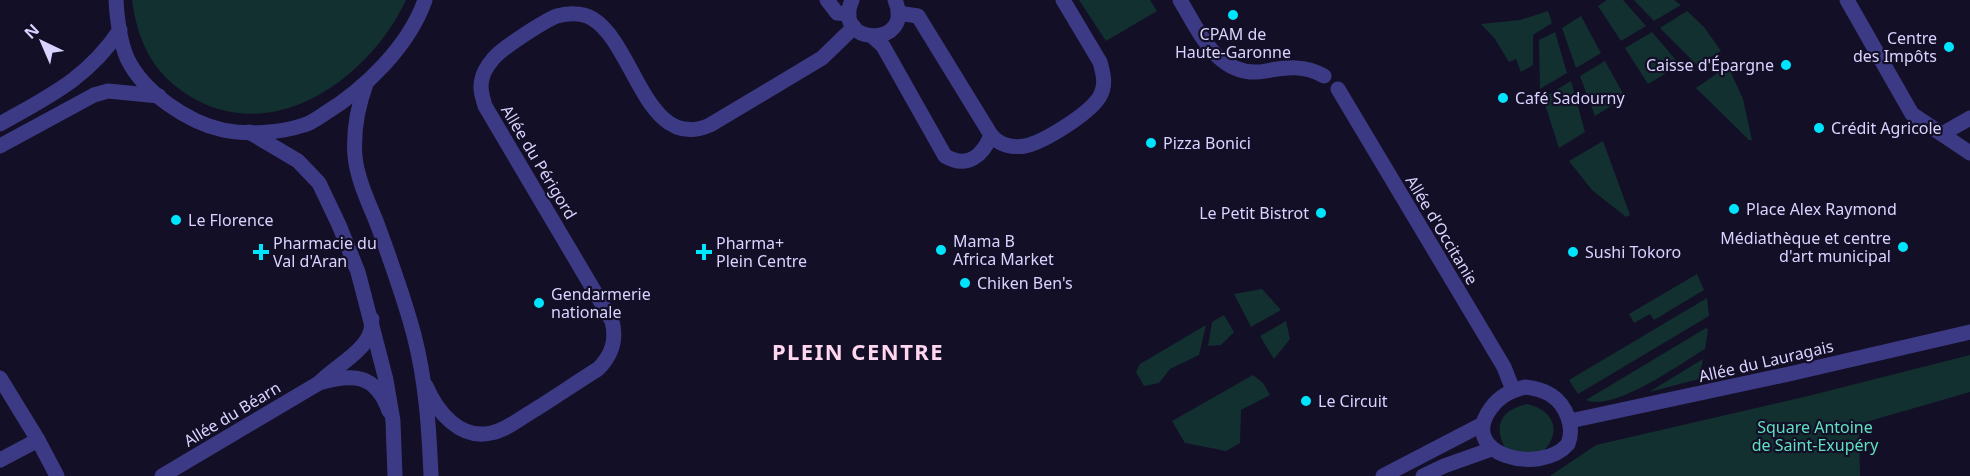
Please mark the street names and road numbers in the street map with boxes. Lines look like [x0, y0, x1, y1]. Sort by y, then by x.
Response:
street label: Allée du Périgord [496, 101, 582, 223]
street label: Allée d'Occitanie [1401, 171, 1483, 289]
street label: Allée du Lauragais [1696, 335, 1836, 387]
street label: Allée du Béarn [179, 376, 285, 452]

